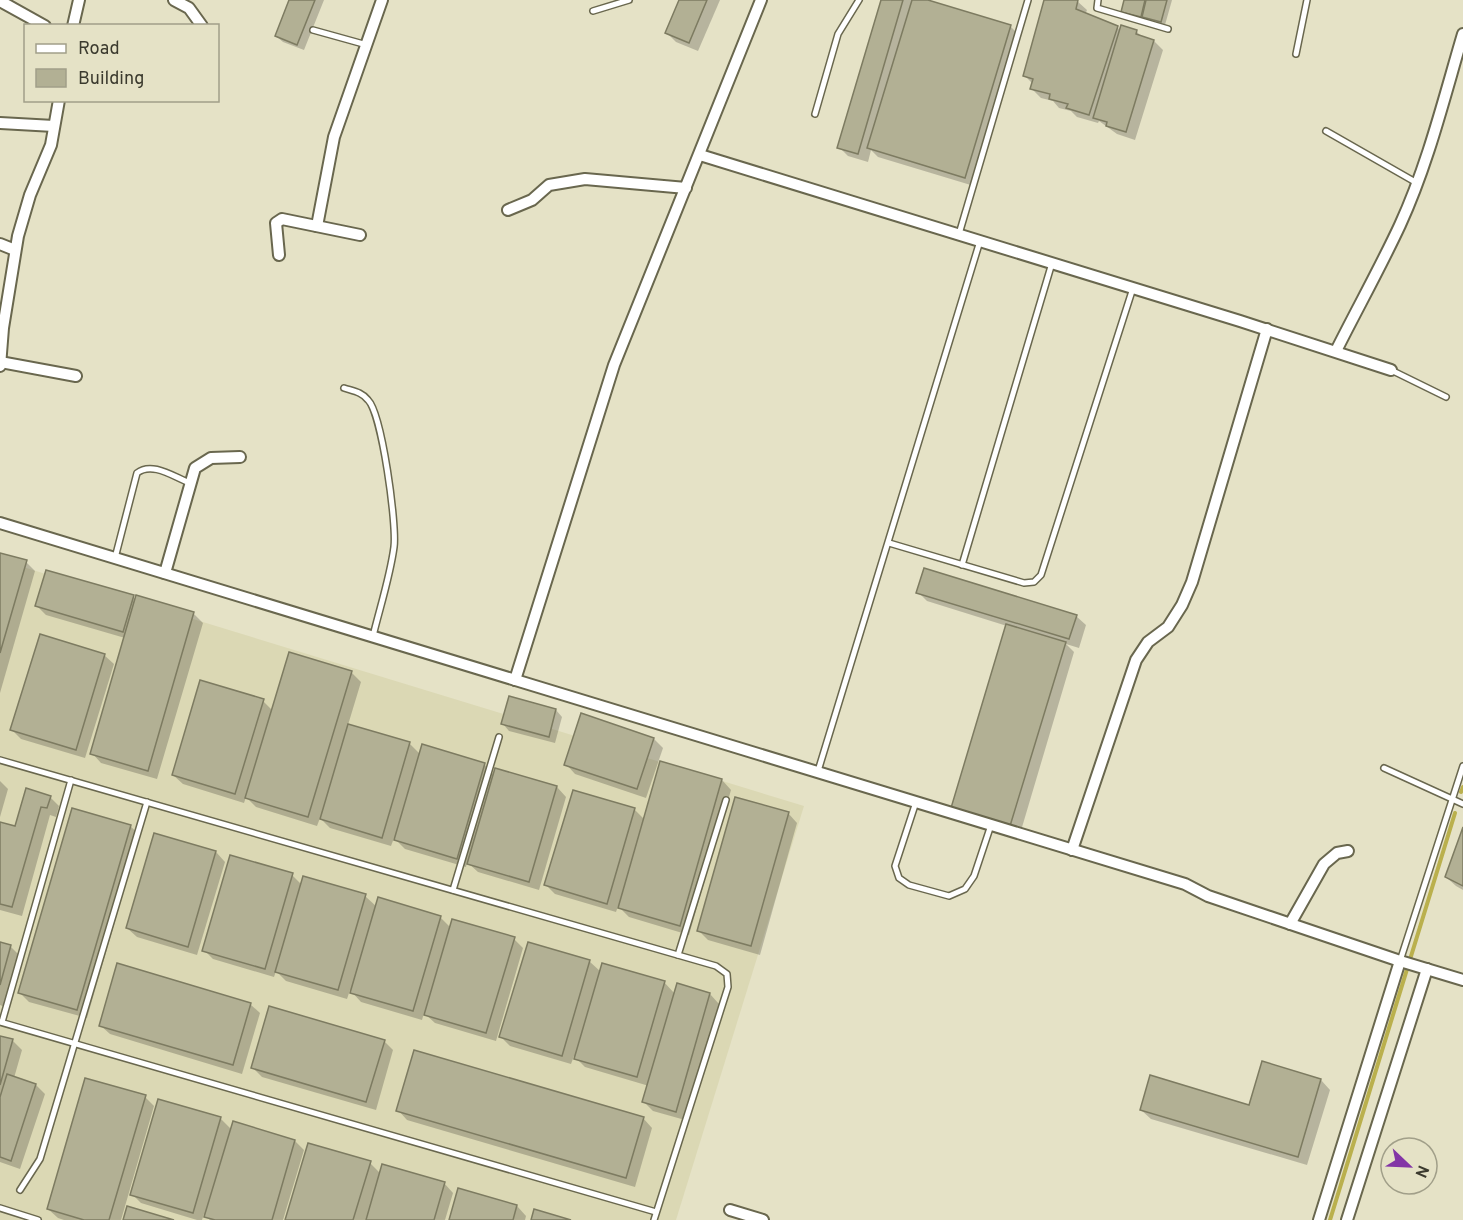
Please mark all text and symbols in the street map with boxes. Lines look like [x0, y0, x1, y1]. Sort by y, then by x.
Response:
legend [24, 24, 219, 102]
text: Road [78, 38, 120, 61]
text: Building [78, 68, 144, 91]
north arrow [1379, 1136, 1439, 1196]
text: N [1410, 1162, 1432, 1180]

